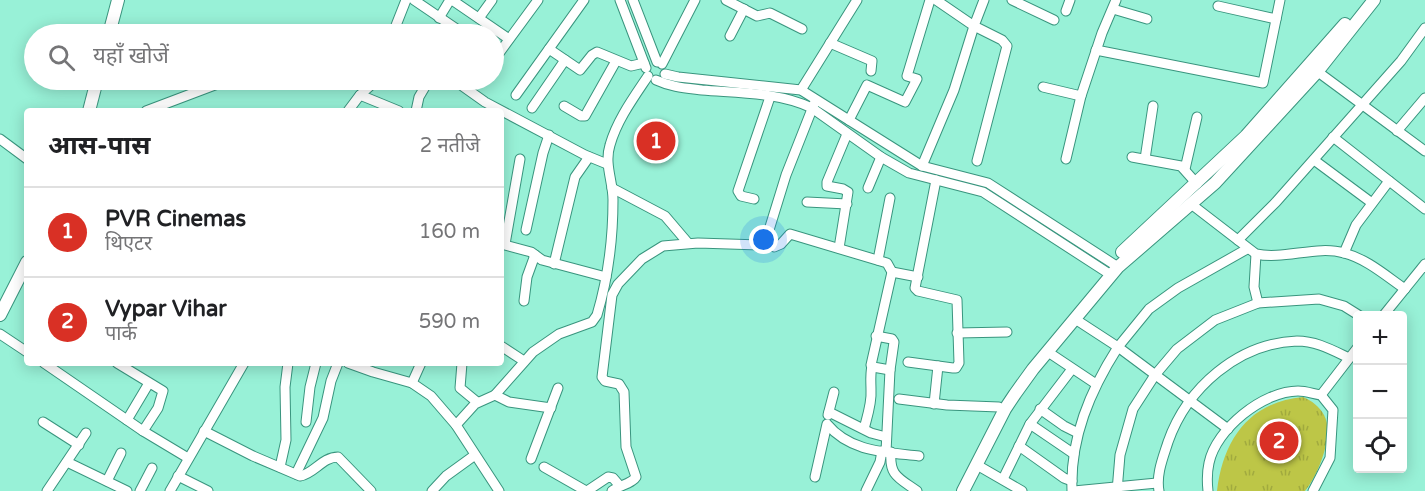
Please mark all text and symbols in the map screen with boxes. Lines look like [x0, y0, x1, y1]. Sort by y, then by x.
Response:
search box [24, 24, 504, 90]
icon: search [45, 41, 78, 74]
text: यहाँ खोजें [93, 43, 169, 69]
pin: 1 [636, 118, 676, 164]
text: आस-पास [48, 130, 150, 161]
text: 2 नतीजे [420, 134, 480, 158]
text: PVR Cinemas [105, 206, 246, 232]
text: 1 [61, 220, 74, 244]
text: 160 m [419, 220, 480, 244]
your location [749, 225, 778, 254]
text: थिएटर [105, 232, 152, 256]
text: Vypar Vihar [105, 296, 227, 322]
text: 2 [61, 310, 74, 334]
text: 590 m [419, 310, 480, 334]
map controls [1353, 311, 1407, 473]
button: + [1353, 311, 1407, 365]
text: पार्क [105, 322, 137, 346]
button: − [1353, 365, 1407, 419]
pin: 2 [1260, 418, 1298, 464]
button: locate [1353, 419, 1407, 473]

